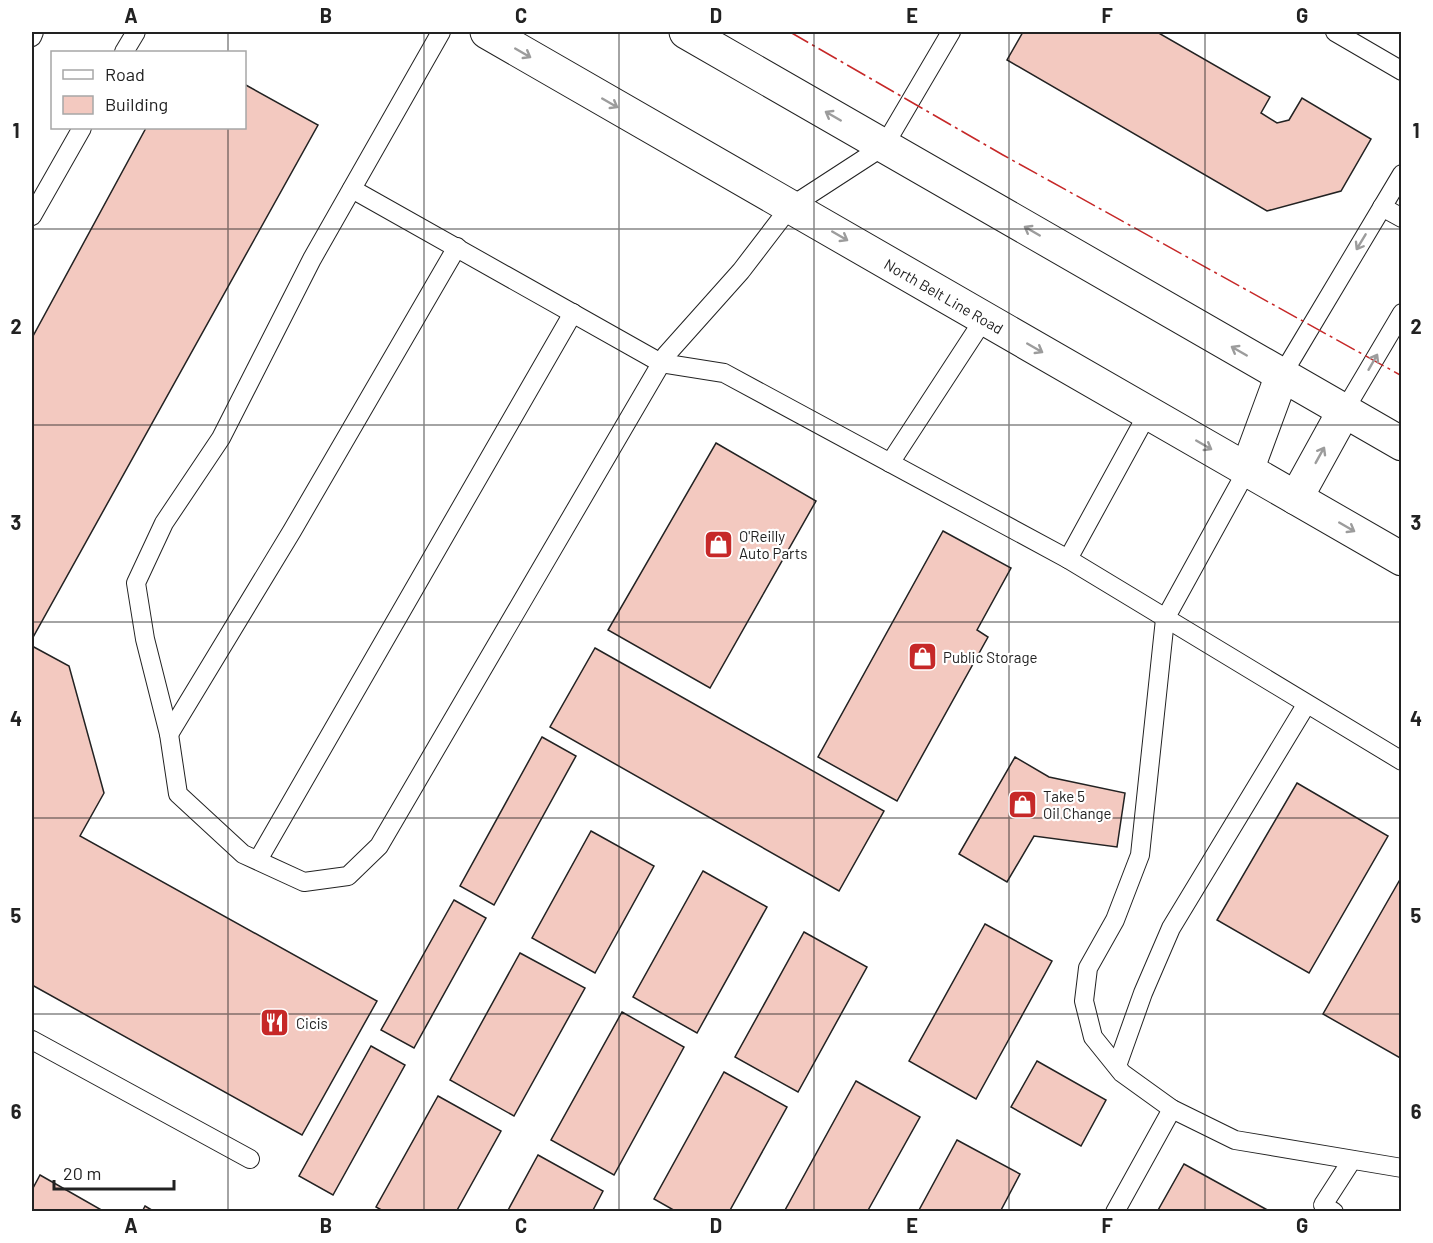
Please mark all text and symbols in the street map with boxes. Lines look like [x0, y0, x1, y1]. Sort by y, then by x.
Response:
text: A [124, 3, 138, 27]
text: B [320, 3, 332, 27]
text: C [515, 3, 527, 27]
text: D [710, 3, 722, 27]
text: E [906, 3, 918, 27]
text: F [1101, 3, 1113, 27]
text: G [1296, 3, 1308, 27]
one-way arrow [514, 47, 531, 59]
legend [51, 51, 246, 129]
text: Road [105, 63, 145, 85]
text: Building [105, 93, 168, 115]
one-way arrow [601, 97, 618, 109]
one-way arrow [825, 110, 842, 122]
text: 1 [12, 118, 20, 142]
text: 1 [1412, 118, 1420, 142]
one-way arrow [1024, 225, 1041, 237]
one-way arrow [831, 231, 849, 242]
one-way arrow [1354, 233, 1366, 250]
street label: North Belt Line Road [881, 255, 1007, 337]
text: 2 [10, 314, 22, 338]
text: 2 [1410, 314, 1422, 338]
one-way arrow [1026, 342, 1043, 354]
one-way arrow [1231, 344, 1248, 356]
one-way arrow [1367, 354, 1379, 371]
one-way arrow [1195, 439, 1212, 451]
one-way arrow [1315, 446, 1326, 464]
text: 3 [11, 510, 21, 534]
text: 3 [1411, 510, 1421, 534]
one-way arrow [1338, 522, 1355, 534]
place label: O'Reilly Auto Parts [739, 527, 807, 562]
shop icon: O'Reilly Auto Parts [702, 529, 734, 561]
shop icon: Public Storage [906, 641, 938, 673]
place label: Public Storage [943, 648, 1037, 666]
text: 4 [10, 706, 22, 730]
text: 4 [1410, 706, 1422, 730]
place label: Take 5 Oil Change [1043, 787, 1112, 822]
shop icon: Take 5 Oil Change [1006, 789, 1038, 821]
text: 5 [11, 903, 22, 927]
text: 5 [1411, 903, 1422, 927]
restaurant icon: Cicis [259, 1007, 291, 1039]
place label: Cicis [296, 1014, 328, 1032]
text: 6 [11, 1099, 22, 1123]
text: 6 [1411, 1099, 1422, 1123]
scale bar [54, 1153, 174, 1191]
text: 20 m [63, 1162, 101, 1184]
text: A [124, 1213, 138, 1237]
text: B [320, 1213, 332, 1237]
text: C [515, 1213, 527, 1237]
text: D [710, 1213, 722, 1237]
text: E [906, 1213, 918, 1237]
text: F [1101, 1213, 1113, 1237]
text: G [1296, 1213, 1308, 1237]

